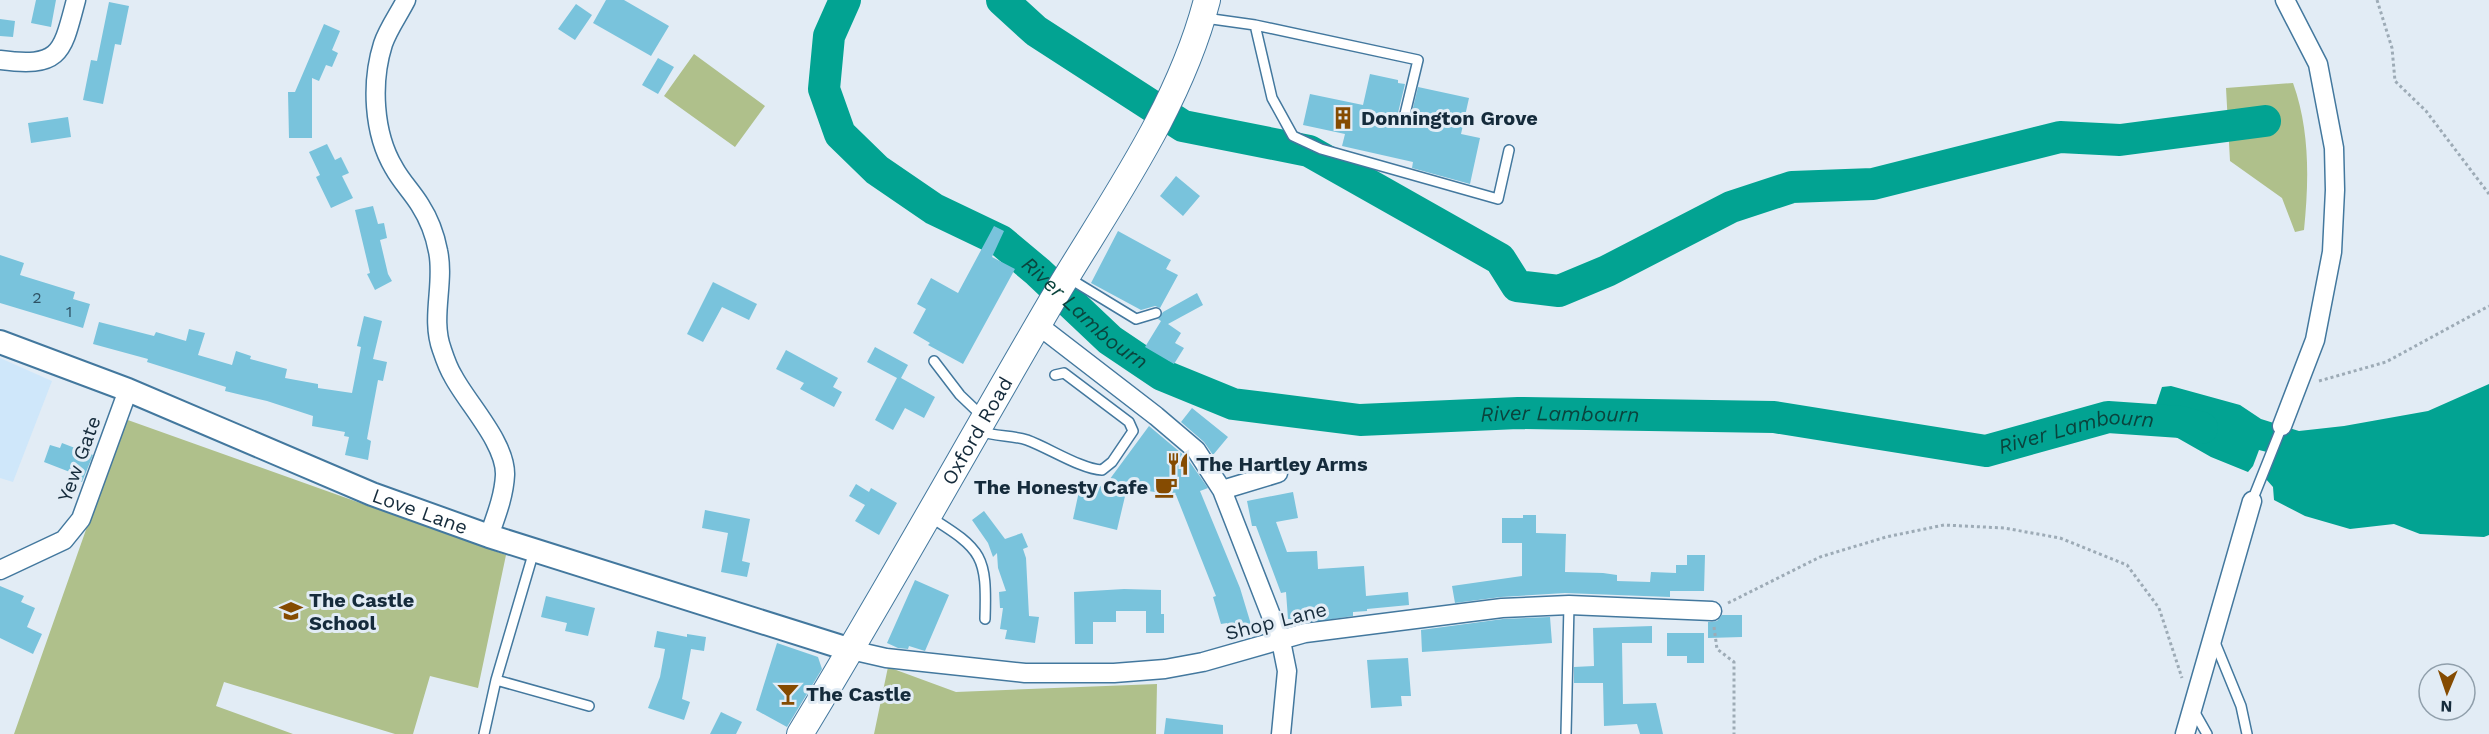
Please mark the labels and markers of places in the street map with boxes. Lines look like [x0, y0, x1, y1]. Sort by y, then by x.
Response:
building icon: Donnington Grove [1330, 105, 1356, 131]
place label: Donnington Grove [1361, 106, 1538, 130]
restaurant icon: The Hartley Arms [1165, 451, 1191, 477]
place label: The Hartley Arms [1196, 452, 1368, 476]
cafe icon: The Honesty Cafe [1153, 474, 1179, 500]
place label: The Honesty Cafe [974, 475, 1148, 499]
place label: The Castle School [309, 588, 414, 635]
school or university icon: The Castle School [278, 598, 304, 624]
bar icon: The Castle [775, 681, 801, 707]
place label: The Castle [806, 682, 911, 706]

